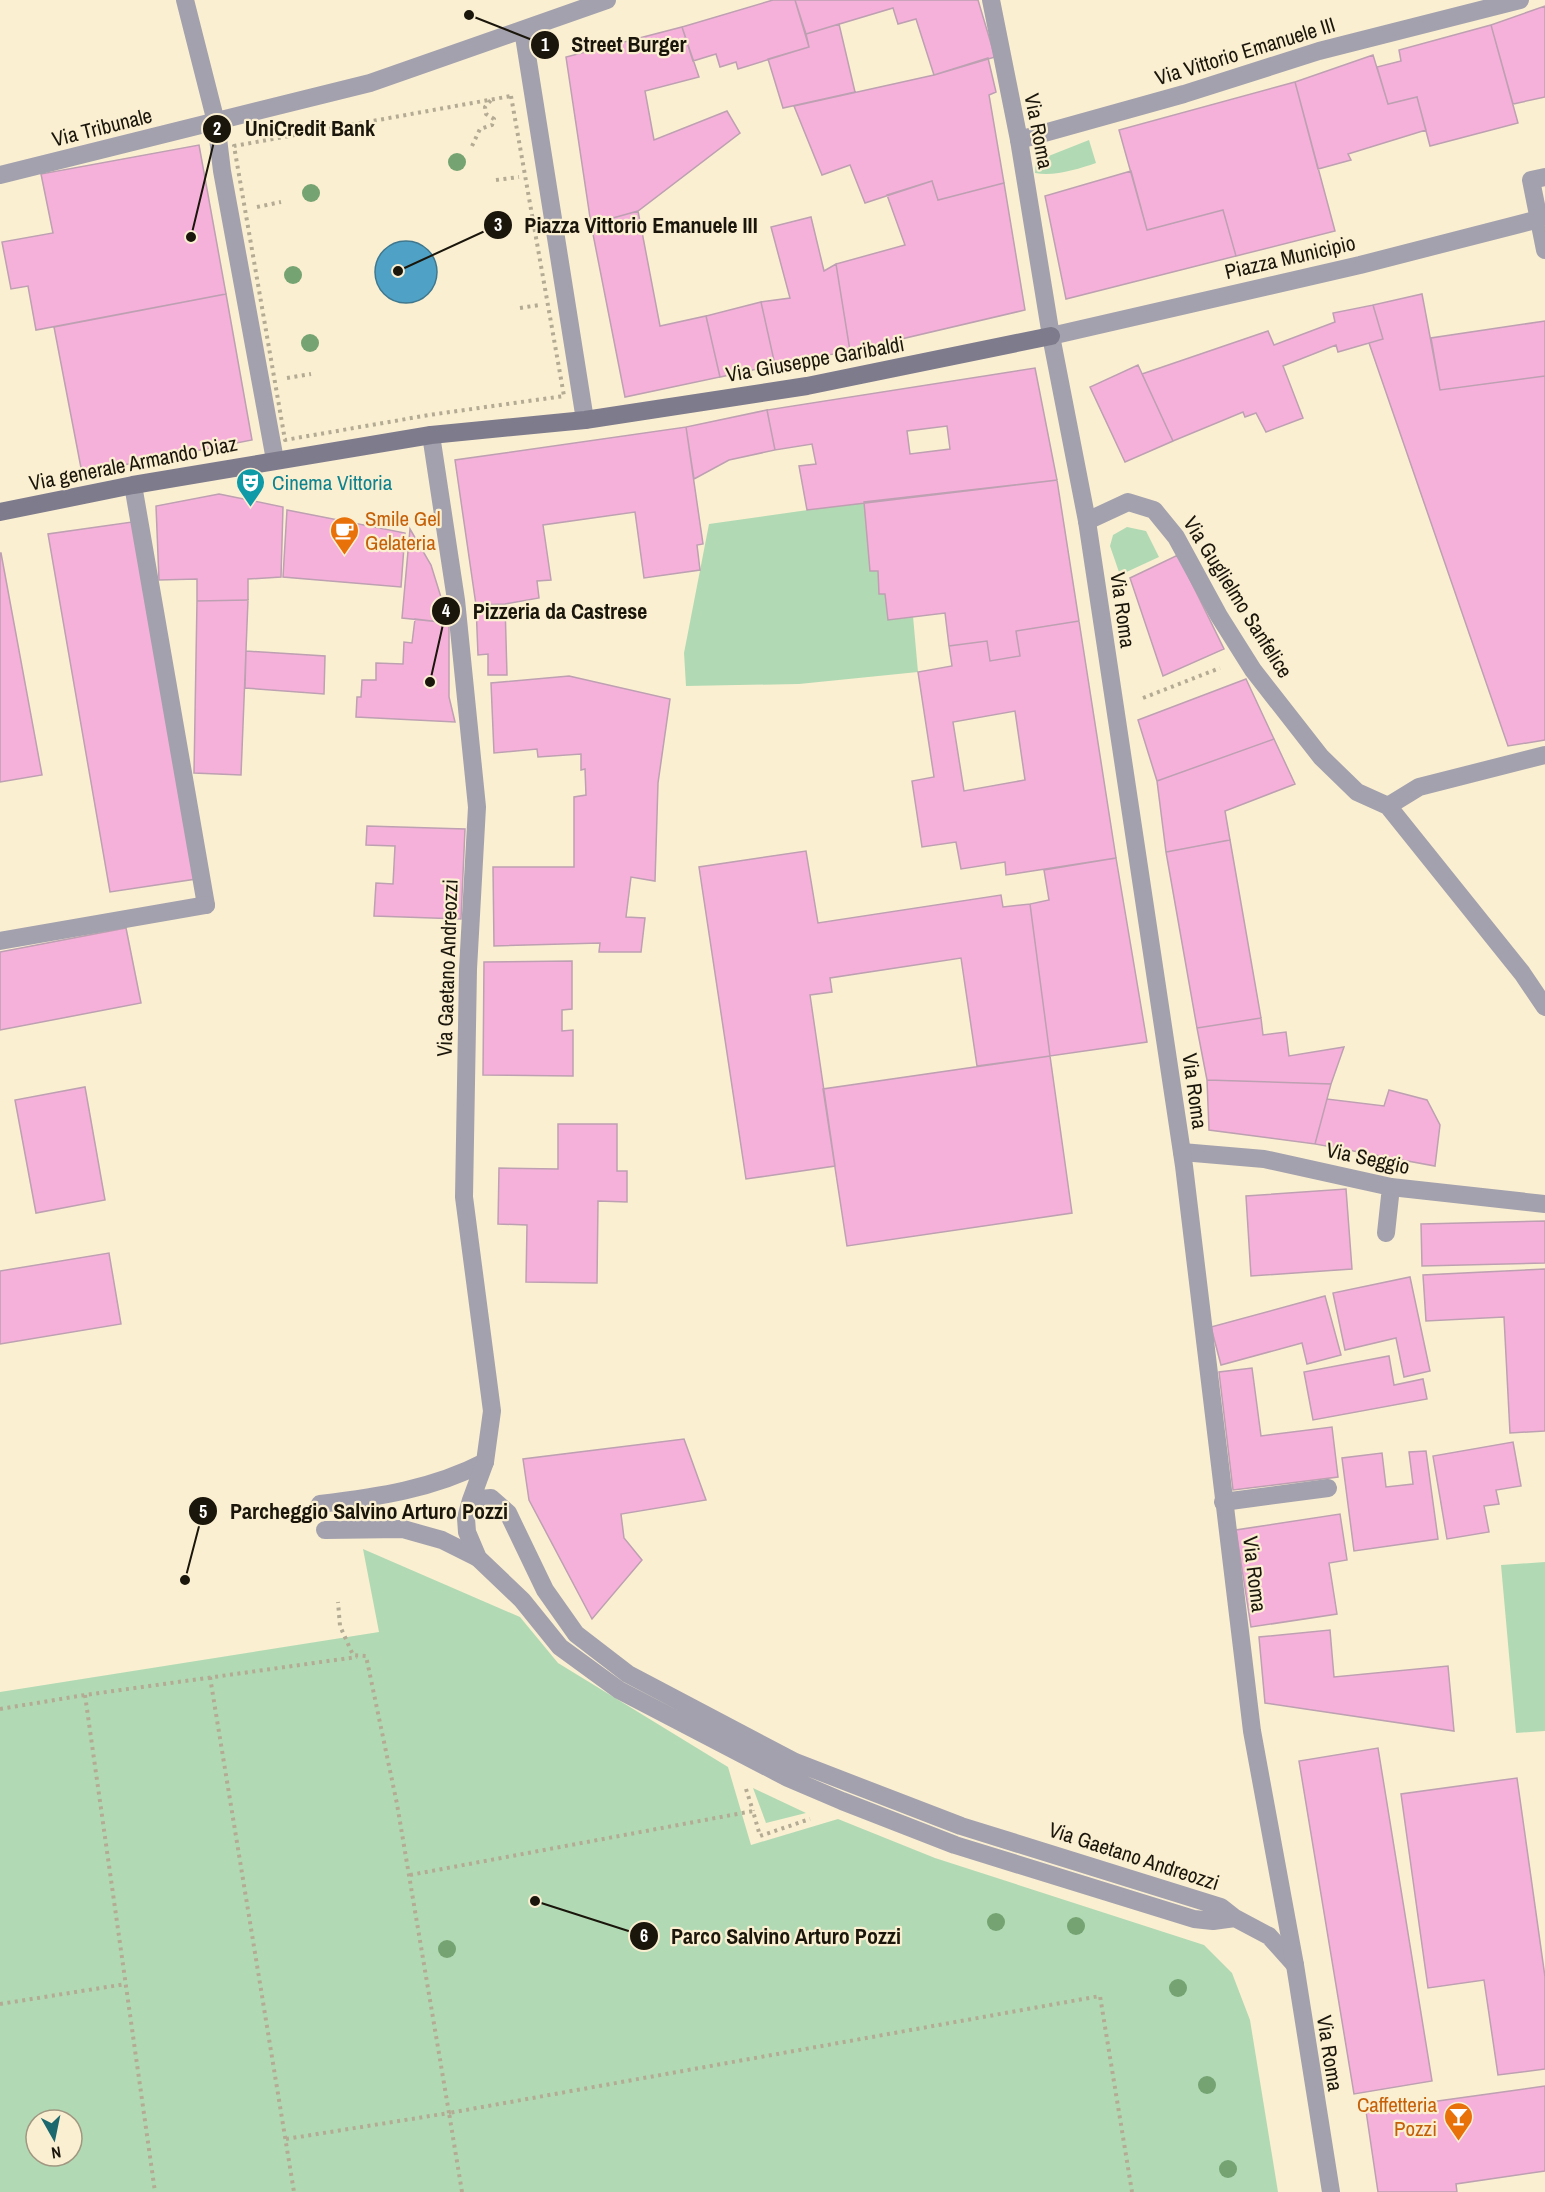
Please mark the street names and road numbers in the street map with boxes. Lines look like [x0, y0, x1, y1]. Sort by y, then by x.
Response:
street label: Via Vittorio Emanuele III [1151, 10, 1339, 92]
street label: Via Roma [1017, 91, 1061, 172]
street label: Via Tribunale [49, 101, 155, 153]
street label: Piazza Municipio [1222, 228, 1358, 286]
street label: Via Giuseppe Garibaldi [724, 329, 906, 389]
street label: Via generale Armando Diaz [27, 429, 240, 497]
street label: Via Guglielmo Sanfelice [1177, 511, 1299, 683]
street label: Via Roma [1103, 570, 1143, 650]
street label: Via Gaetano Andreozzi [429, 879, 465, 1057]
street label: Via Roma [1175, 1051, 1215, 1131]
street label: Via Seggio [1323, 1135, 1413, 1181]
street label: Via Roma [1236, 1534, 1274, 1614]
street label: Via Gaetano Andreozzi [1045, 1815, 1223, 1897]
street label: Via Roma [1310, 2013, 1350, 2093]

